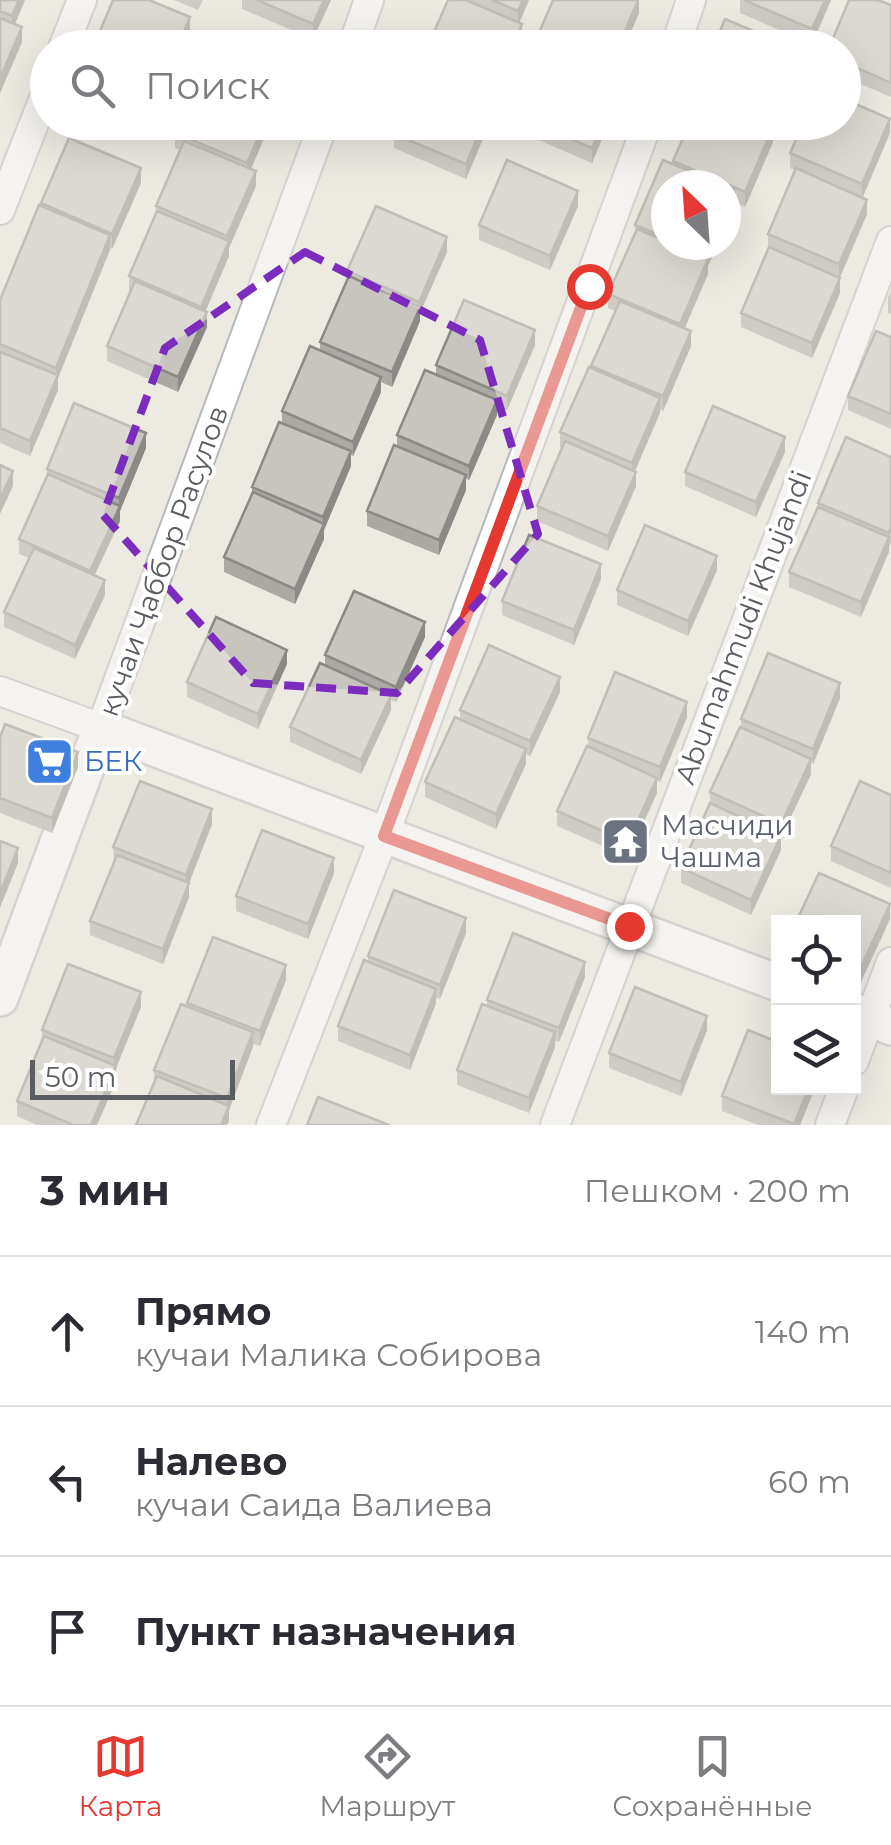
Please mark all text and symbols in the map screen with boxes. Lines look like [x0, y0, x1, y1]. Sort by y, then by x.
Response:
search box [30, 30, 861, 140]
icon: search [65, 58, 120, 113]
text: Поиск [145, 62, 270, 109]
north arrow [651, 170, 741, 260]
route start [567, 264, 613, 310]
street label: кучаи Ҷаббор Расулов [91, 401, 235, 721]
street label: Abumahmudi Khujandi [668, 466, 818, 788]
supermarket icon: БЕК [23, 735, 75, 787]
place label: БЕК [84, 744, 143, 778]
place label: Масчиди Чашма [661, 808, 794, 874]
temple icon: Масчиди Чашма [600, 815, 652, 867]
route end [607, 904, 653, 950]
map controls [771, 915, 861, 1095]
button: locate [771, 915, 861, 1005]
button: layers [771, 1005, 861, 1095]
scale bar [30, 1055, 235, 1100]
text: 50 m [45, 1060, 116, 1094]
text: 3 мин [40, 1164, 170, 1216]
text: Пешком · 200 m [584, 1171, 851, 1210]
text: Прямо [135, 1288, 271, 1335]
icon: ahead [40, 1304, 95, 1359]
text: 140 m [755, 1312, 851, 1351]
text: кучаи Малика Собирова [135, 1335, 542, 1374]
text: Налево [135, 1438, 287, 1485]
icon: left [40, 1454, 95, 1509]
text: 60 m [768, 1462, 851, 1501]
text: кучаи Саида Валиева [135, 1485, 493, 1524]
icon: arrive [40, 1604, 95, 1659]
text: Пункт назначения [135, 1608, 517, 1655]
tab: Карта [78, 1729, 162, 1823]
tab: Маршрут [319, 1729, 455, 1823]
tab: Сохранённые [612, 1729, 813, 1823]

